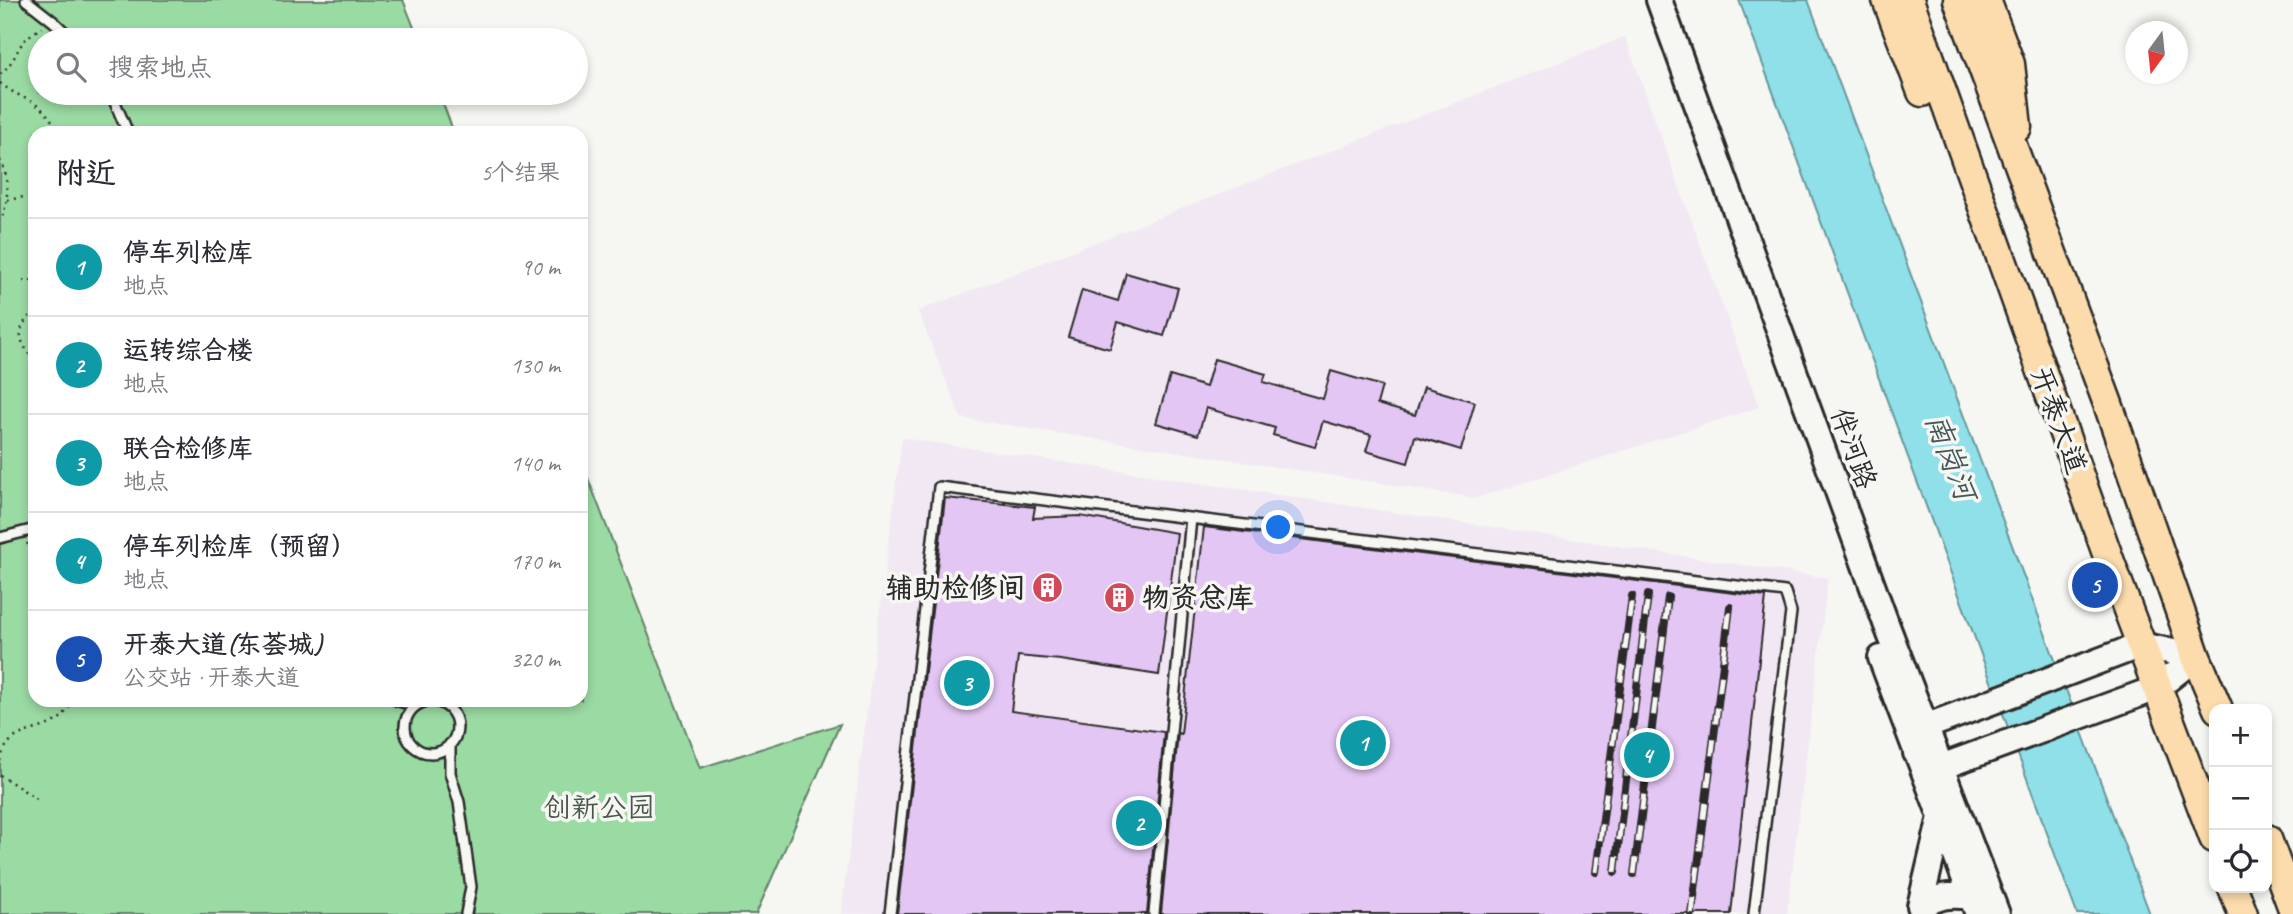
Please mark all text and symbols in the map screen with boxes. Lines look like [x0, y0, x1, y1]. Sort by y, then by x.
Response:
north arrow [2125, 21, 2188, 84]
search box [28, 28, 588, 105]
icon: search [52, 48, 90, 86]
text: 搜索地点 [108, 51, 212, 84]
text: 附近 [56, 154, 116, 192]
text: 5个结果 [481, 158, 560, 187]
text: 停车列检库 [123, 236, 253, 269]
text: 1 [74, 253, 84, 282]
text: 90 m [521, 253, 560, 282]
text: 地点 [123, 271, 169, 300]
text: 运转综合楼 [123, 334, 253, 367]
text: 2 [74, 351, 84, 380]
text: 130 m [511, 351, 560, 380]
street label: 开泰大道 [2023, 361, 2095, 479]
text: 地点 [123, 369, 169, 398]
street label: 伴河路 [1823, 403, 1885, 493]
water label: 南岗河 [1917, 408, 1987, 510]
text: 联合检修库 [123, 432, 253, 465]
text: 3 [74, 449, 84, 478]
text: 140 m [511, 449, 560, 478]
text: 地点 [123, 467, 169, 496]
your location [1261, 510, 1295, 544]
text: 停车列检库（预留） [123, 530, 357, 563]
text: 4 [74, 547, 84, 576]
text: 170 m [511, 547, 560, 576]
pin: 5 [2072, 559, 2118, 611]
text: 地点 [123, 565, 169, 594]
place label: 辅助检修间 [885, 570, 1025, 605]
building icon: 辅助检修间 [1031, 570, 1065, 604]
building icon: 物资总库 [1102, 580, 1136, 614]
place label: 物资总库 [1142, 580, 1254, 615]
text: 开泰大道(东荟城) [123, 628, 322, 661]
text: 5 [74, 645, 84, 674]
text: 320 m [511, 645, 560, 674]
pin: 3 [944, 657, 990, 709]
text: 公交站 · 开泰大道 [123, 663, 299, 692]
map controls [2209, 704, 2272, 893]
button: + [2209, 704, 2272, 767]
pin: 1 [1340, 717, 1386, 769]
pin: 4 [1624, 729, 1670, 781]
button: − [2209, 767, 2272, 830]
park label: 创新公园 [543, 790, 655, 825]
pin: 2 [1116, 797, 1162, 849]
button: locate [2209, 830, 2272, 893]

